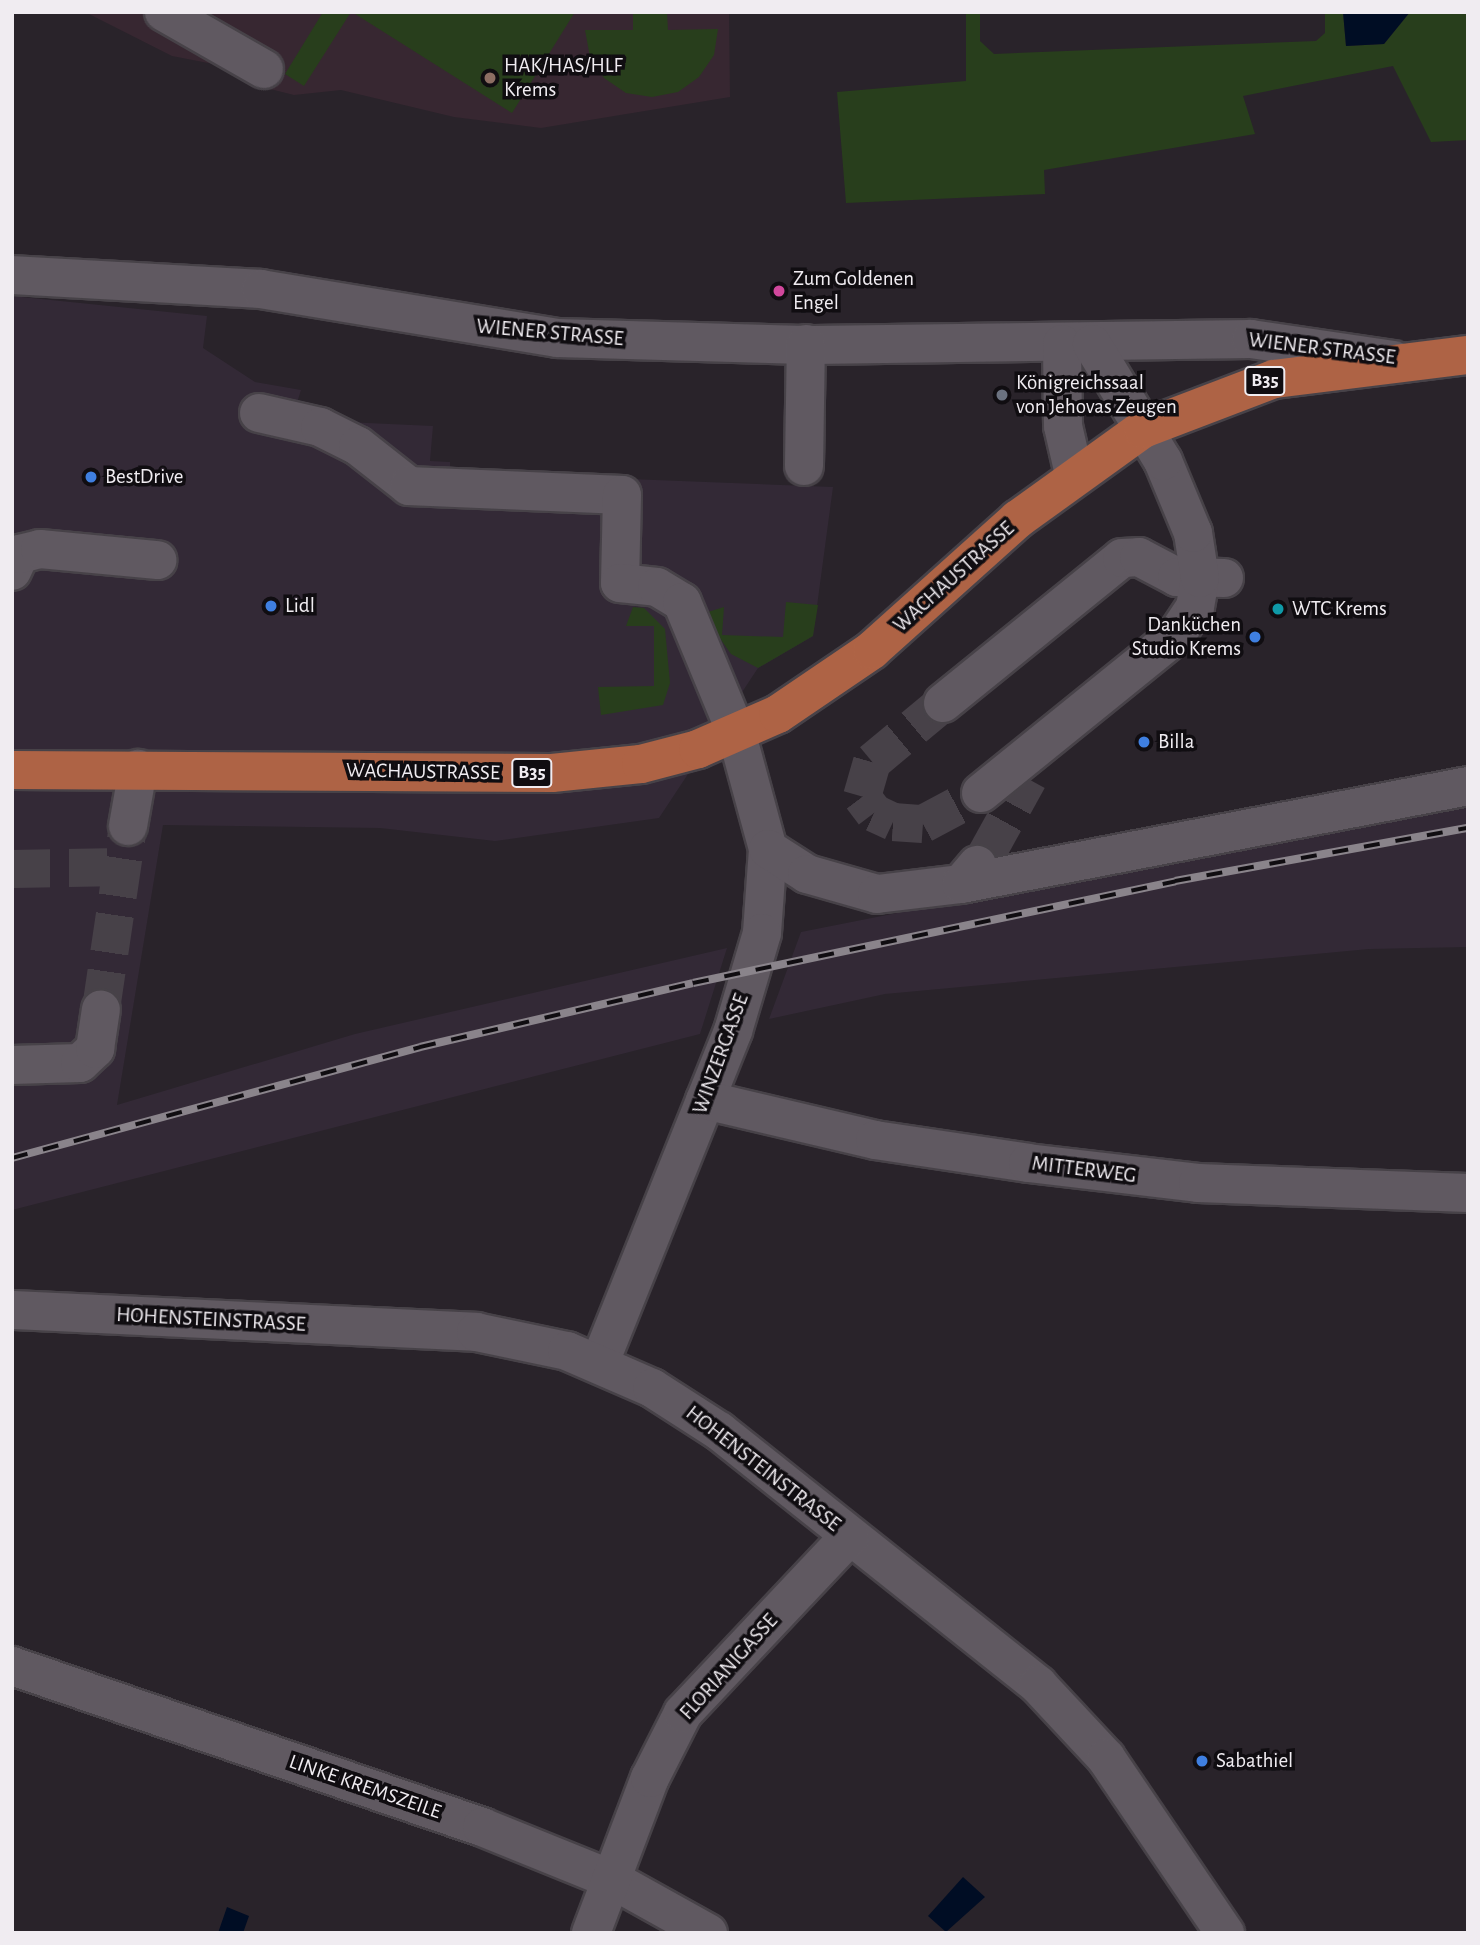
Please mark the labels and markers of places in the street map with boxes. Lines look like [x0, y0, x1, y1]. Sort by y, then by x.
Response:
place label: HAK/HAS/HLF Krems [504, 53, 623, 103]
marker: HAK/HAS/HLF Krems [482, 70, 498, 86]
place label: Zum Goldenen Engel [793, 266, 914, 316]
marker: Zum Goldenen Engel [771, 283, 787, 299]
place label: Königreichssaal von Jehovas Zeugen [1016, 370, 1177, 420]
marker: Königreichssaal von Jehovas Zeugen [994, 387, 1010, 403]
place label: BestDrive [105, 464, 183, 490]
marker: BestDrive [83, 469, 99, 485]
place label: Lidl [285, 593, 315, 619]
place label: WTC Krems [1292, 596, 1387, 622]
marker: Lidl [263, 598, 279, 614]
marker: WTC Krems [1270, 601, 1286, 617]
place label: Danküchen Studio Krems [1132, 612, 1241, 662]
marker: Danküchen Studio Krems [1247, 629, 1263, 645]
place label: Billa [1158, 729, 1194, 755]
marker: Billa [1136, 734, 1152, 750]
place label: Sabathiel [1216, 1748, 1293, 1774]
marker: Sabathiel [1194, 1753, 1210, 1769]

